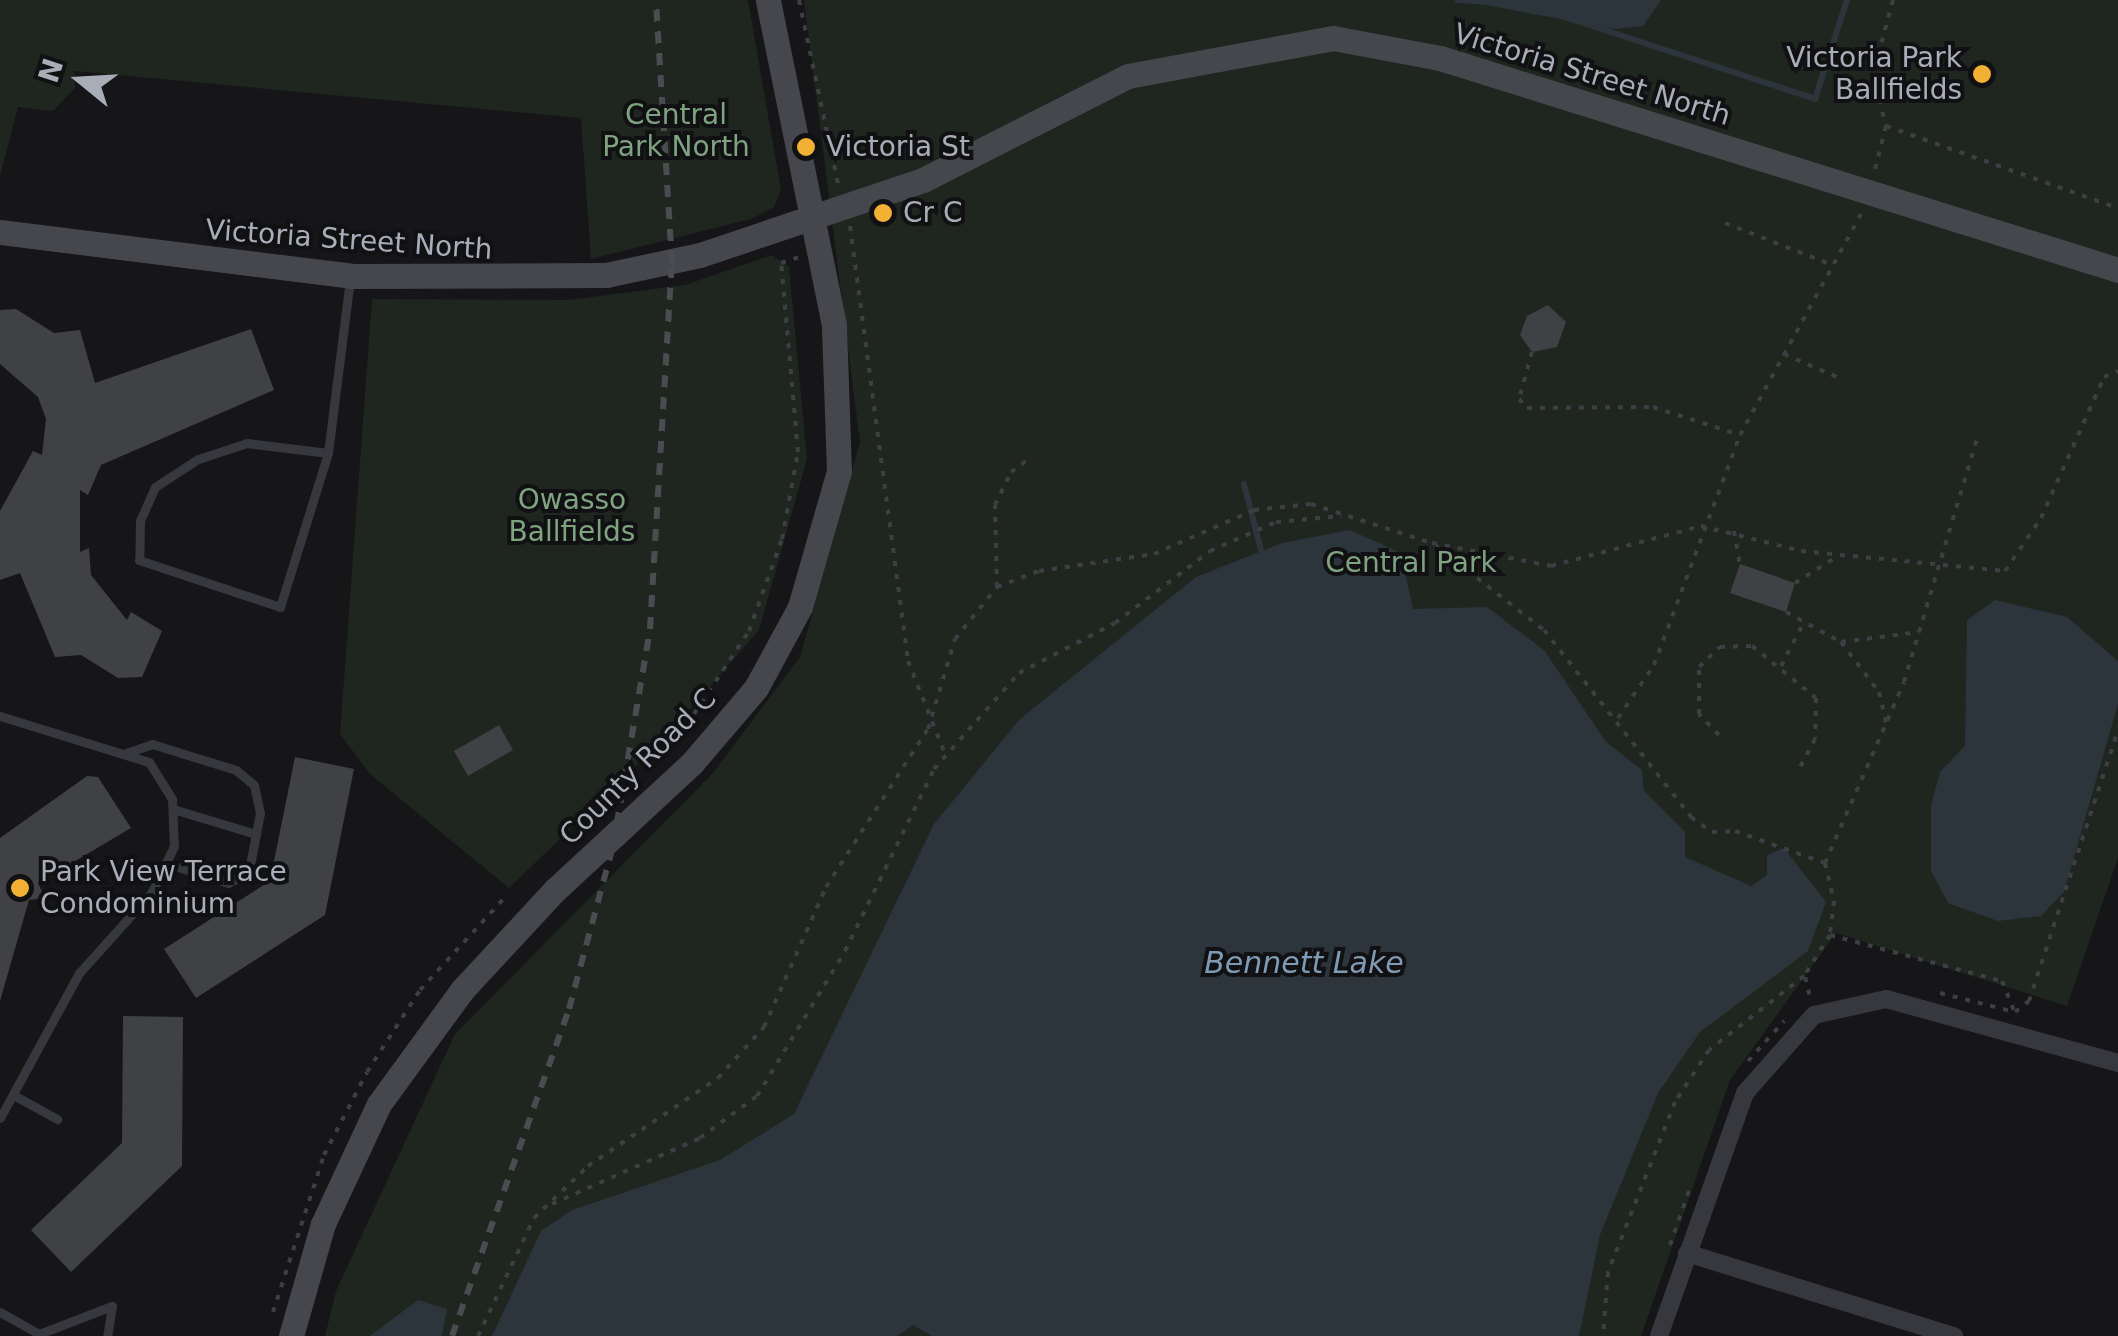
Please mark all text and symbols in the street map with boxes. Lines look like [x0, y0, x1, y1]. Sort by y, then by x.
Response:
street label: Victoria Street North [1450, 17, 1734, 133]
north arrow [30, 30, 130, 130]
place label: Victoria Park Ballfields [1786, 41, 1962, 107]
text: N [32, 54, 70, 87]
marker: Victoria Park Ballfields [1971, 63, 1993, 85]
park label: Central Park North [602, 98, 750, 164]
place label: Victoria St [826, 130, 970, 164]
marker: Victoria St [795, 136, 817, 158]
place label: Cr C [903, 196, 963, 230]
marker: Cr C [872, 202, 894, 224]
street label: Victoria Street North [204, 213, 494, 267]
park label: Owasso Ballfields [509, 483, 635, 549]
park label: Central Park [1325, 546, 1497, 580]
street label: County Road C [553, 682, 723, 852]
place label: Park View Terrace Condominium [40, 855, 287, 921]
marker: Park View Terrace Condominium [9, 877, 31, 899]
water label: Bennett Lake [1204, 945, 1404, 981]

